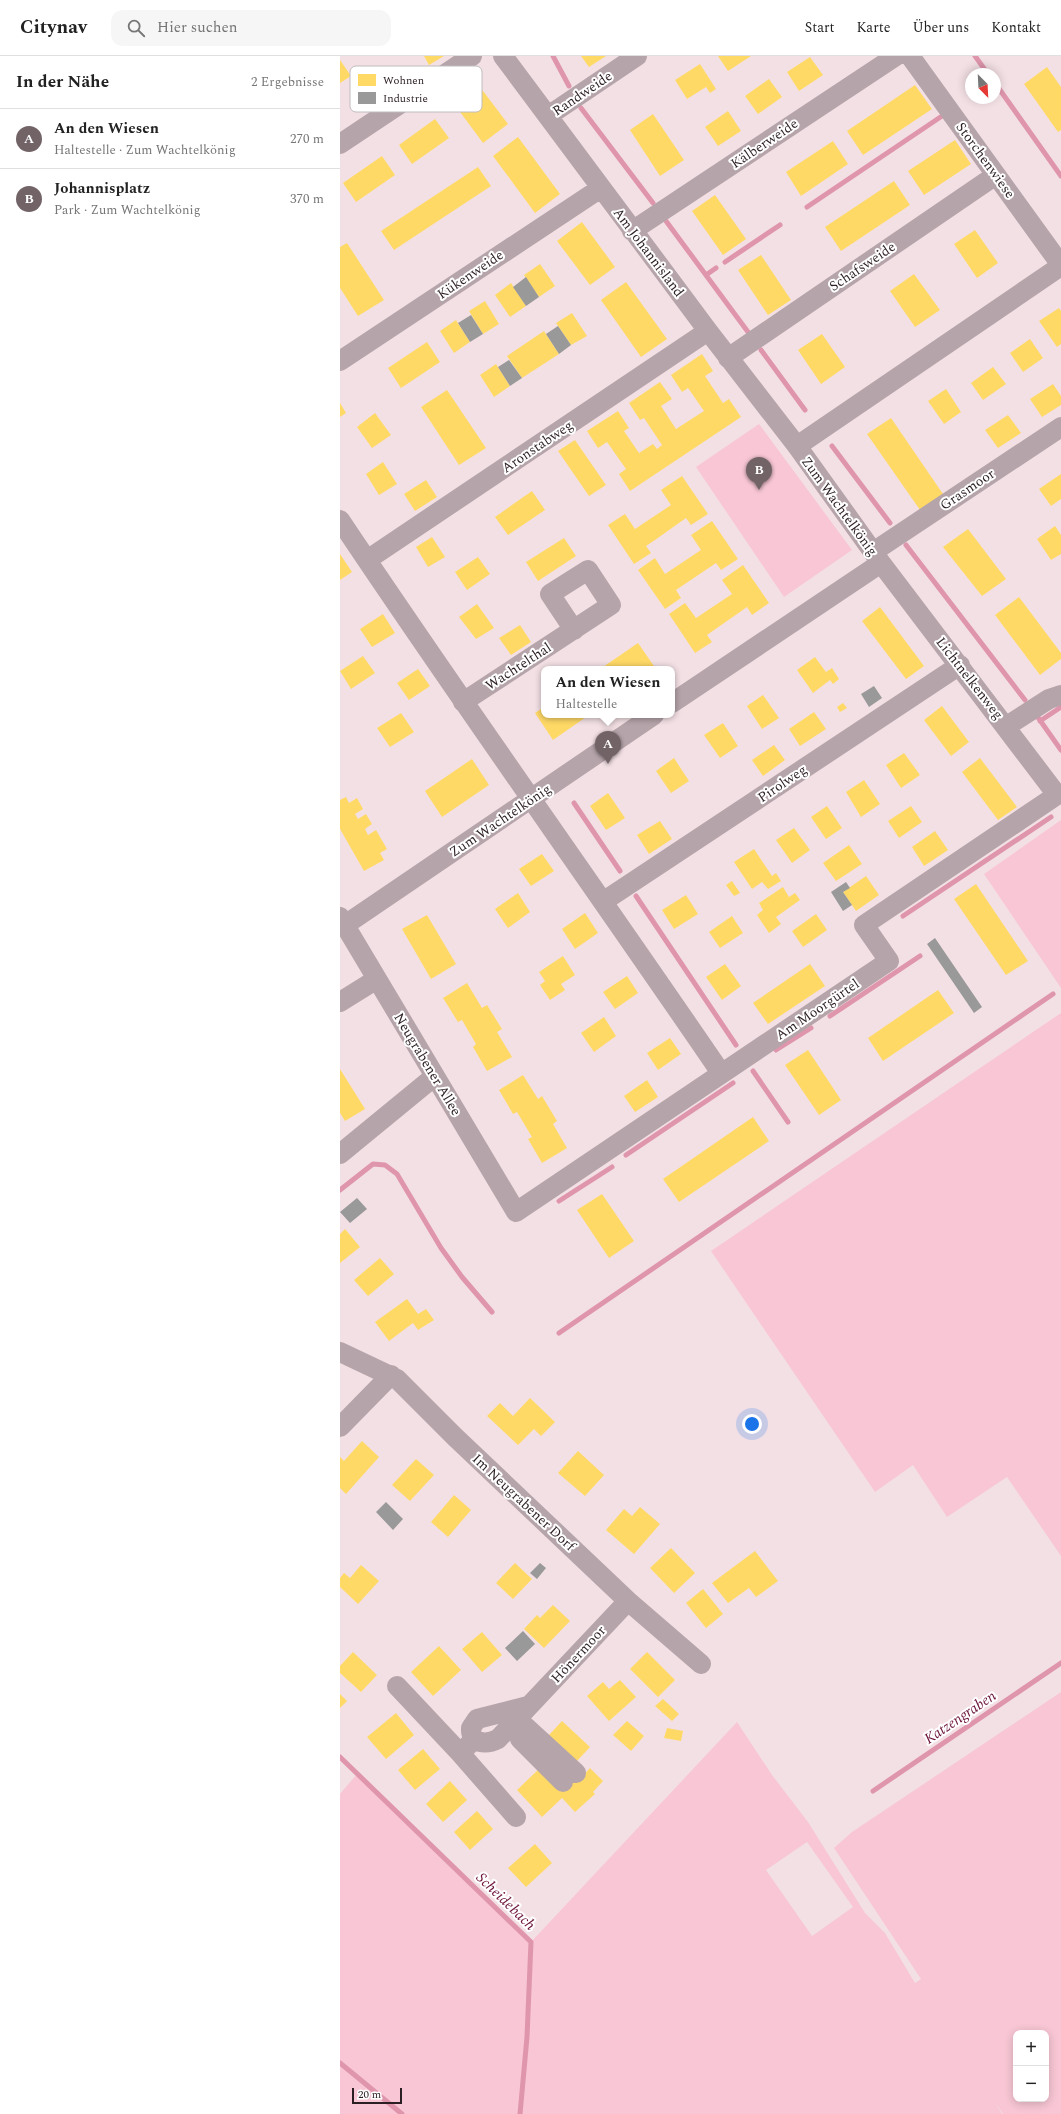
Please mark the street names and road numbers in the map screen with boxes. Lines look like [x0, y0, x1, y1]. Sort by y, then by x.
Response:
street label: Randweide [548, 65, 617, 121]
street label: Kälberweide [726, 113, 802, 174]
street label: Storchenwiese [951, 118, 1021, 203]
street label: Am Johannisland [608, 203, 689, 302]
street label: Schafsweide [825, 236, 900, 296]
street label: Kükenweide [433, 244, 508, 304]
street label: Aronstabweg [497, 415, 577, 478]
street label: Zum Wachtelkönig [796, 452, 883, 560]
street label: Grasmoor [936, 463, 999, 515]
street label: Lichtnelkenweg [931, 633, 1009, 724]
street label: Wachtelthal [481, 637, 555, 696]
street label: Pirolweg [753, 759, 811, 808]
street label: Zum Wachtelkönig [445, 779, 555, 862]
street label: Am Moorgürtel [771, 974, 863, 1045]
street label: Neugrabener Allee [389, 1009, 467, 1120]
street label: Im Neugrabener Dorf [467, 1449, 581, 1557]
street label: Hönermoor [546, 1620, 611, 1688]

